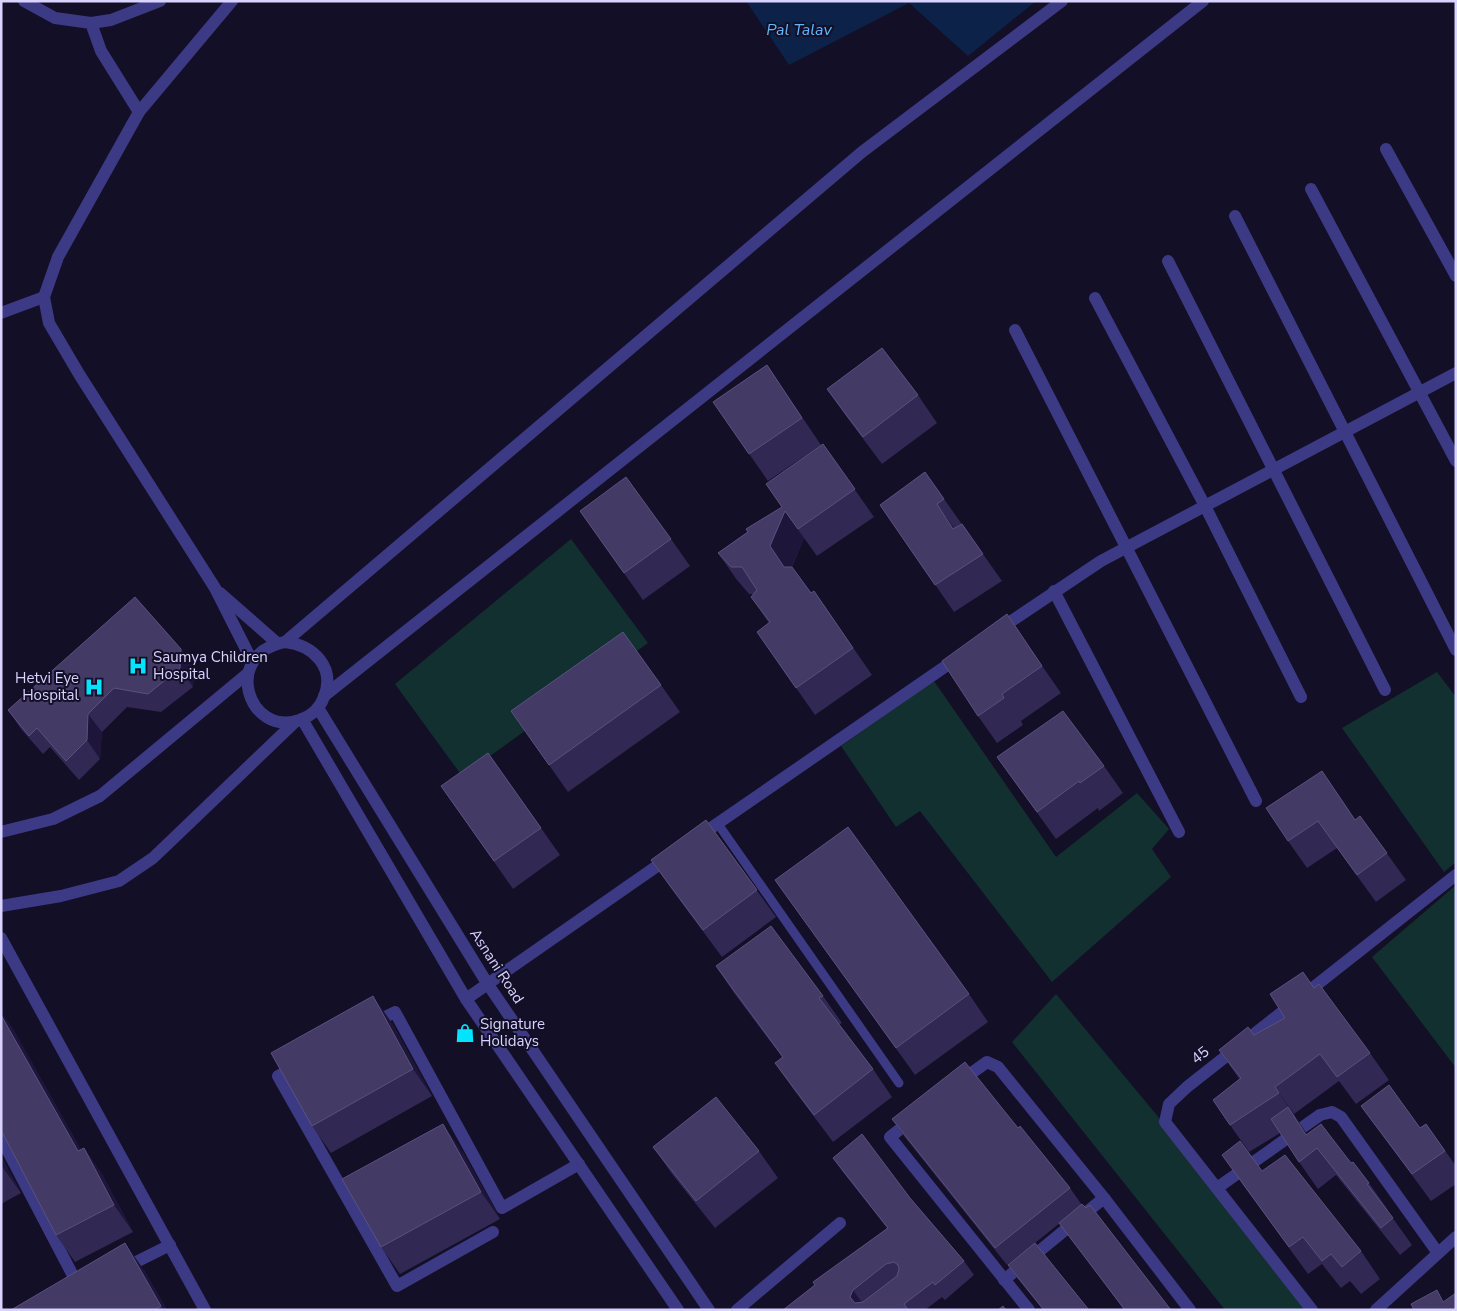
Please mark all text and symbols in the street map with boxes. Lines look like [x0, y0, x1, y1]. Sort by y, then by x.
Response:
water label: Pal Talav [766, 19, 832, 41]
place label: Saumya Children Hospital [153, 647, 268, 684]
hospital icon: Saumya Children Hospital [127, 655, 149, 677]
place label: Hetvi Eye Hospital [15, 668, 80, 705]
hospital icon: Hetvi Eye Hospital [83, 676, 105, 698]
street label: Asnani Road [465, 925, 529, 1007]
place label: Signature Holidays [480, 1014, 545, 1051]
shop icon: Signature Holidays [454, 1022, 476, 1044]
street label: 45 [1187, 1042, 1213, 1068]

